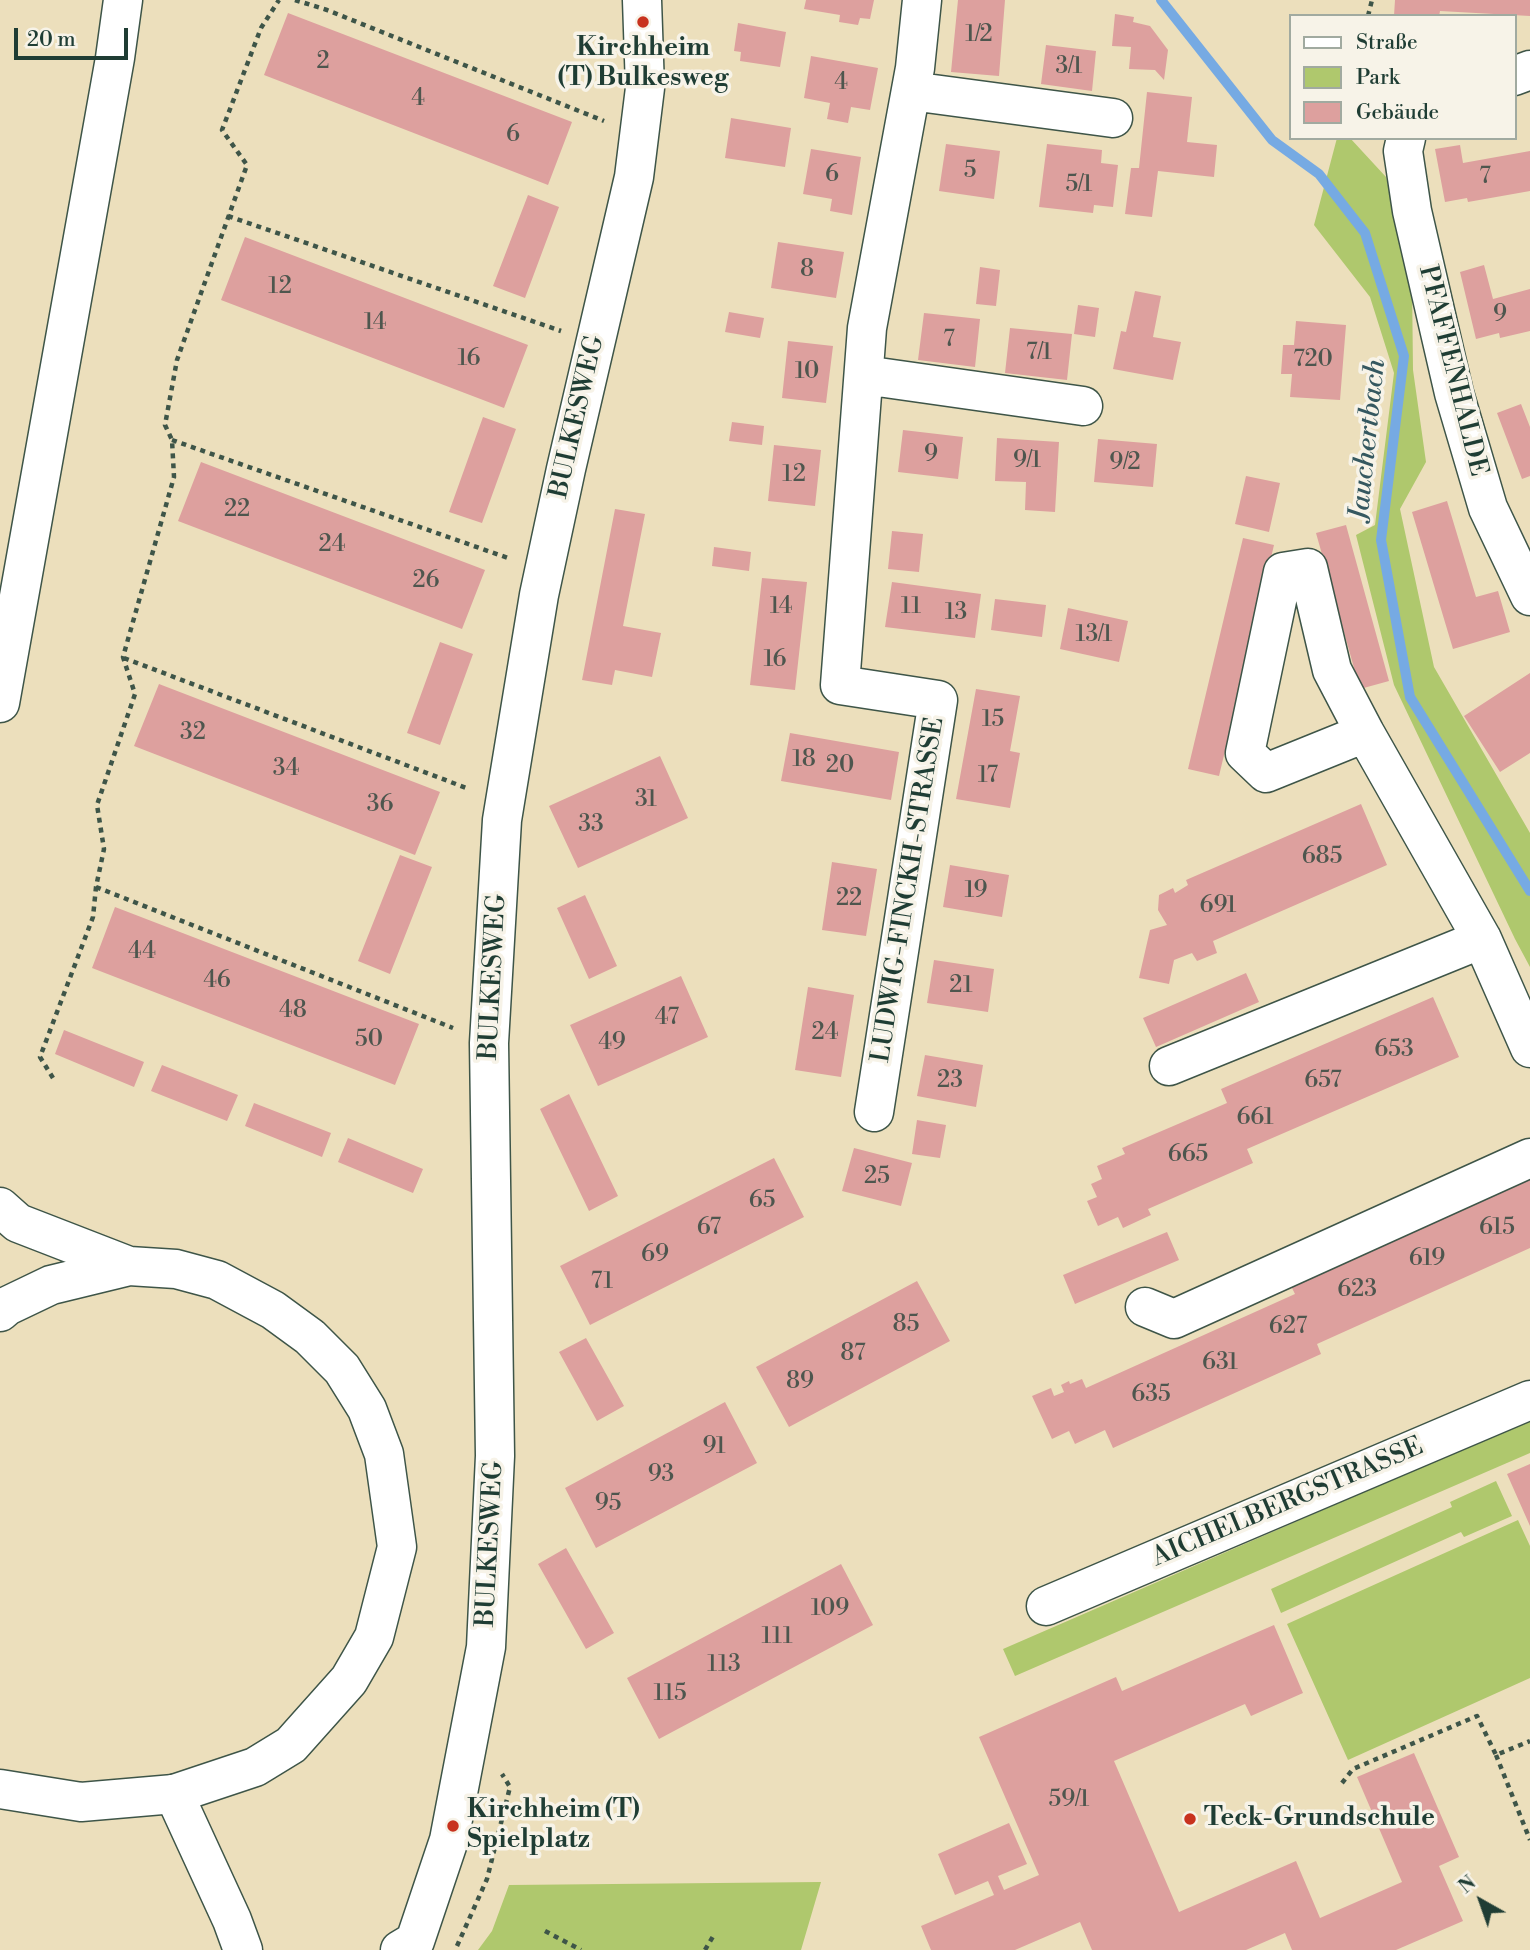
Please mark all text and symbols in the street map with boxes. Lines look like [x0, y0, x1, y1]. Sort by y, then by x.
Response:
scale bar [18, 14, 131, 58]
marker: Kirchheim (T) Bulkesweg [635, 14, 651, 30]
legend [1288, 14, 1516, 140]
house number: 1/2 [965, 21, 993, 49]
text: 20 m [27, 27, 76, 53]
text: Straße [1356, 30, 1418, 56]
place label: Kirchheim (T) Bulkesweg [558, 33, 728, 94]
house number: 2 [316, 48, 330, 76]
house number: 3/1 [1056, 53, 1082, 81]
text: Park [1356, 65, 1400, 91]
house number: 4 [834, 69, 848, 97]
house number: 4 [411, 85, 425, 113]
text: Gebäude [1356, 100, 1439, 126]
house number: 6 [506, 121, 520, 149]
house number: 5 [964, 157, 976, 185]
house number: 6 [825, 161, 839, 189]
house number: 7 [1479, 163, 1491, 191]
house number: 5/1 [1066, 171, 1092, 199]
house number: 8 [800, 256, 814, 284]
street label: PFAFFENHALDE [1411, 262, 1493, 480]
house number: 12 [268, 273, 292, 301]
house number: 9 [1493, 301, 1507, 329]
house number: 14 [364, 309, 386, 337]
house number: 7 [943, 326, 955, 354]
street label: BULKESWEG [544, 333, 612, 501]
house number: 7/1 [1026, 339, 1052, 367]
house number: 16 [457, 345, 481, 373]
house number: 720 [1293, 346, 1333, 374]
house number: 10 [795, 358, 819, 386]
water label: Jauchertbach [1344, 358, 1394, 522]
house number: 9 [924, 441, 938, 469]
house number: 9/1 [1013, 447, 1041, 475]
house number: 9/2 [1109, 449, 1141, 477]
house number: 12 [782, 461, 806, 489]
house number: 22 [224, 496, 250, 524]
house number: 24 [319, 531, 345, 559]
house number: 26 [412, 567, 440, 595]
house number: 14 [770, 593, 792, 621]
house number: 11 [901, 593, 921, 621]
house number: 13 [945, 599, 967, 627]
house number: 13/1 [1076, 621, 1112, 649]
house number: 16 [763, 646, 787, 674]
house number: 15 [982, 706, 1004, 734]
street label: LUDWIG-FINCKH-STRASSE [866, 715, 952, 1065]
house number: 32 [180, 719, 206, 747]
house number: 18 [792, 746, 816, 774]
house number: 20 [826, 752, 854, 780]
house number: 34 [273, 755, 299, 783]
house number: 17 [978, 762, 998, 790]
house number: 31 [635, 786, 657, 814]
house number: 36 [367, 791, 393, 819]
house number: 33 [578, 811, 604, 839]
house number: 685 [1302, 843, 1342, 871]
house number: 19 [964, 877, 988, 905]
house number: 22 [836, 885, 862, 913]
house number: 691 [1199, 892, 1237, 920]
street label: BULKESWEG [474, 893, 514, 1061]
house number: 44 [128, 938, 156, 966]
house number: 46 [203, 967, 231, 995]
house number: 21 [949, 972, 973, 1000]
house number: 48 [279, 997, 307, 1025]
house number: 47 [655, 1004, 679, 1032]
house number: 24 [812, 1019, 838, 1047]
house number: 50 [355, 1026, 383, 1054]
house number: 49 [598, 1029, 626, 1057]
house number: 653 [1374, 1036, 1414, 1064]
house number: 23 [937, 1067, 963, 1095]
house number: 657 [1304, 1067, 1342, 1095]
house number: 661 [1236, 1104, 1274, 1132]
house number: 665 [1168, 1141, 1208, 1169]
house number: 25 [864, 1163, 890, 1191]
house number: 65 [749, 1187, 775, 1215]
house number: 67 [697, 1214, 721, 1242]
house number: 615 [1479, 1214, 1515, 1242]
house number: 69 [641, 1241, 669, 1269]
house number: 619 [1409, 1245, 1445, 1273]
house number: 71 [591, 1268, 613, 1296]
house number: 623 [1337, 1276, 1377, 1304]
house number: 85 [893, 1311, 919, 1339]
house number: 627 [1269, 1313, 1307, 1341]
house number: 87 [840, 1340, 866, 1368]
house number: 631 [1202, 1349, 1238, 1377]
house number: 89 [786, 1368, 814, 1396]
house number: 635 [1131, 1381, 1171, 1409]
street label: AICHELBERGSTRASSE [1148, 1432, 1428, 1574]
house number: 91 [702, 1433, 726, 1461]
street label: BULKESWEG [471, 1460, 511, 1628]
house number: 93 [648, 1461, 674, 1489]
house number: 95 [595, 1490, 621, 1518]
house number: 109 [811, 1595, 849, 1623]
house number: 111 [761, 1623, 793, 1651]
house number: 113 [707, 1651, 741, 1679]
house number: 115 [653, 1680, 687, 1708]
house number: 59/1 [1049, 1786, 1089, 1814]
place label: Kirchheim (T) Spielplatz [467, 1795, 640, 1856]
place label: Teck-Grundschule [1204, 1803, 1435, 1835]
marker: Teck-Grundschule [1182, 1811, 1198, 1827]
marker: Kirchheim (T) Spielplatz [445, 1818, 461, 1834]
north arrow [1446, 1866, 1516, 1936]
text: N [1454, 1871, 1481, 1899]

